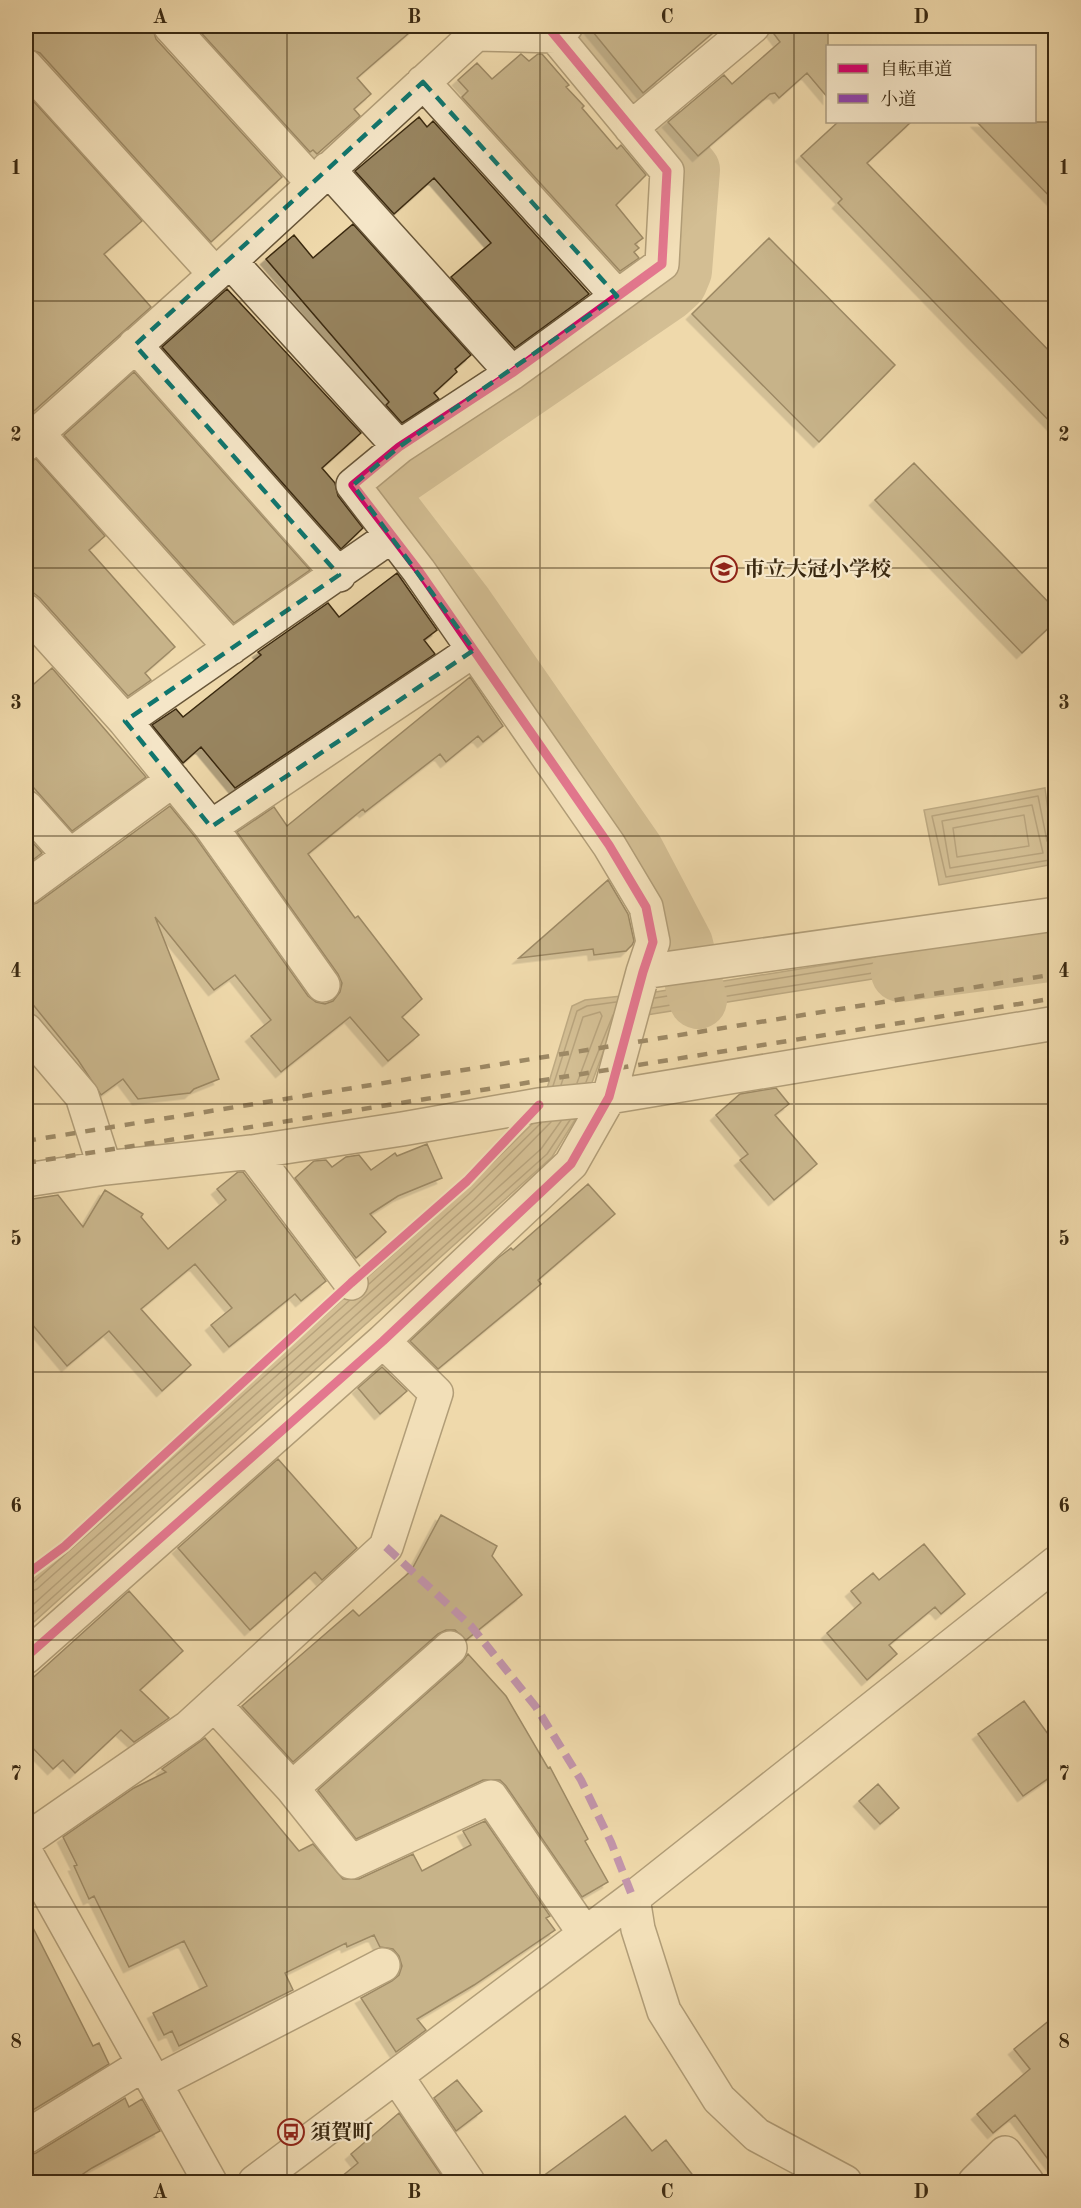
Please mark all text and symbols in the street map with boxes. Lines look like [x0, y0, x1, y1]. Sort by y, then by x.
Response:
text: A [152, 8, 168, 28]
text: B [407, 8, 421, 28]
text: C [660, 8, 674, 28]
text: D [913, 8, 929, 28]
legend [826, 45, 1036, 123]
text: 自転車道 [880, 59, 952, 79]
text: 小道 [880, 89, 916, 109]
text: 1 [10, 159, 22, 179]
text: 1 [1058, 159, 1070, 179]
text: 2 [10, 426, 22, 446]
text: 2 [1058, 426, 1070, 446]
school or university icon: 市立大冠小学校 [709, 554, 739, 584]
place label: 市立大冠小学校 [744, 558, 891, 581]
text: 3 [10, 694, 22, 714]
text: 3 [1058, 694, 1070, 714]
text: 4 [10, 962, 22, 982]
text: 4 [1058, 962, 1070, 982]
text: 5 [10, 1229, 22, 1250]
text: 5 [1058, 1229, 1070, 1250]
text: 6 [10, 1497, 22, 1517]
text: 6 [1058, 1497, 1070, 1517]
text: 7 [10, 1765, 22, 1785]
text: 7 [1058, 1765, 1070, 1785]
text: 8 [10, 2033, 22, 2053]
text: 8 [1058, 2033, 1070, 2053]
bus stop icon: 須賀町 [276, 2117, 306, 2147]
place label: 須賀町 [310, 2121, 373, 2144]
text: A [152, 2183, 168, 2203]
text: B [407, 2183, 421, 2203]
text: C [660, 2183, 674, 2203]
text: D [913, 2183, 929, 2203]

